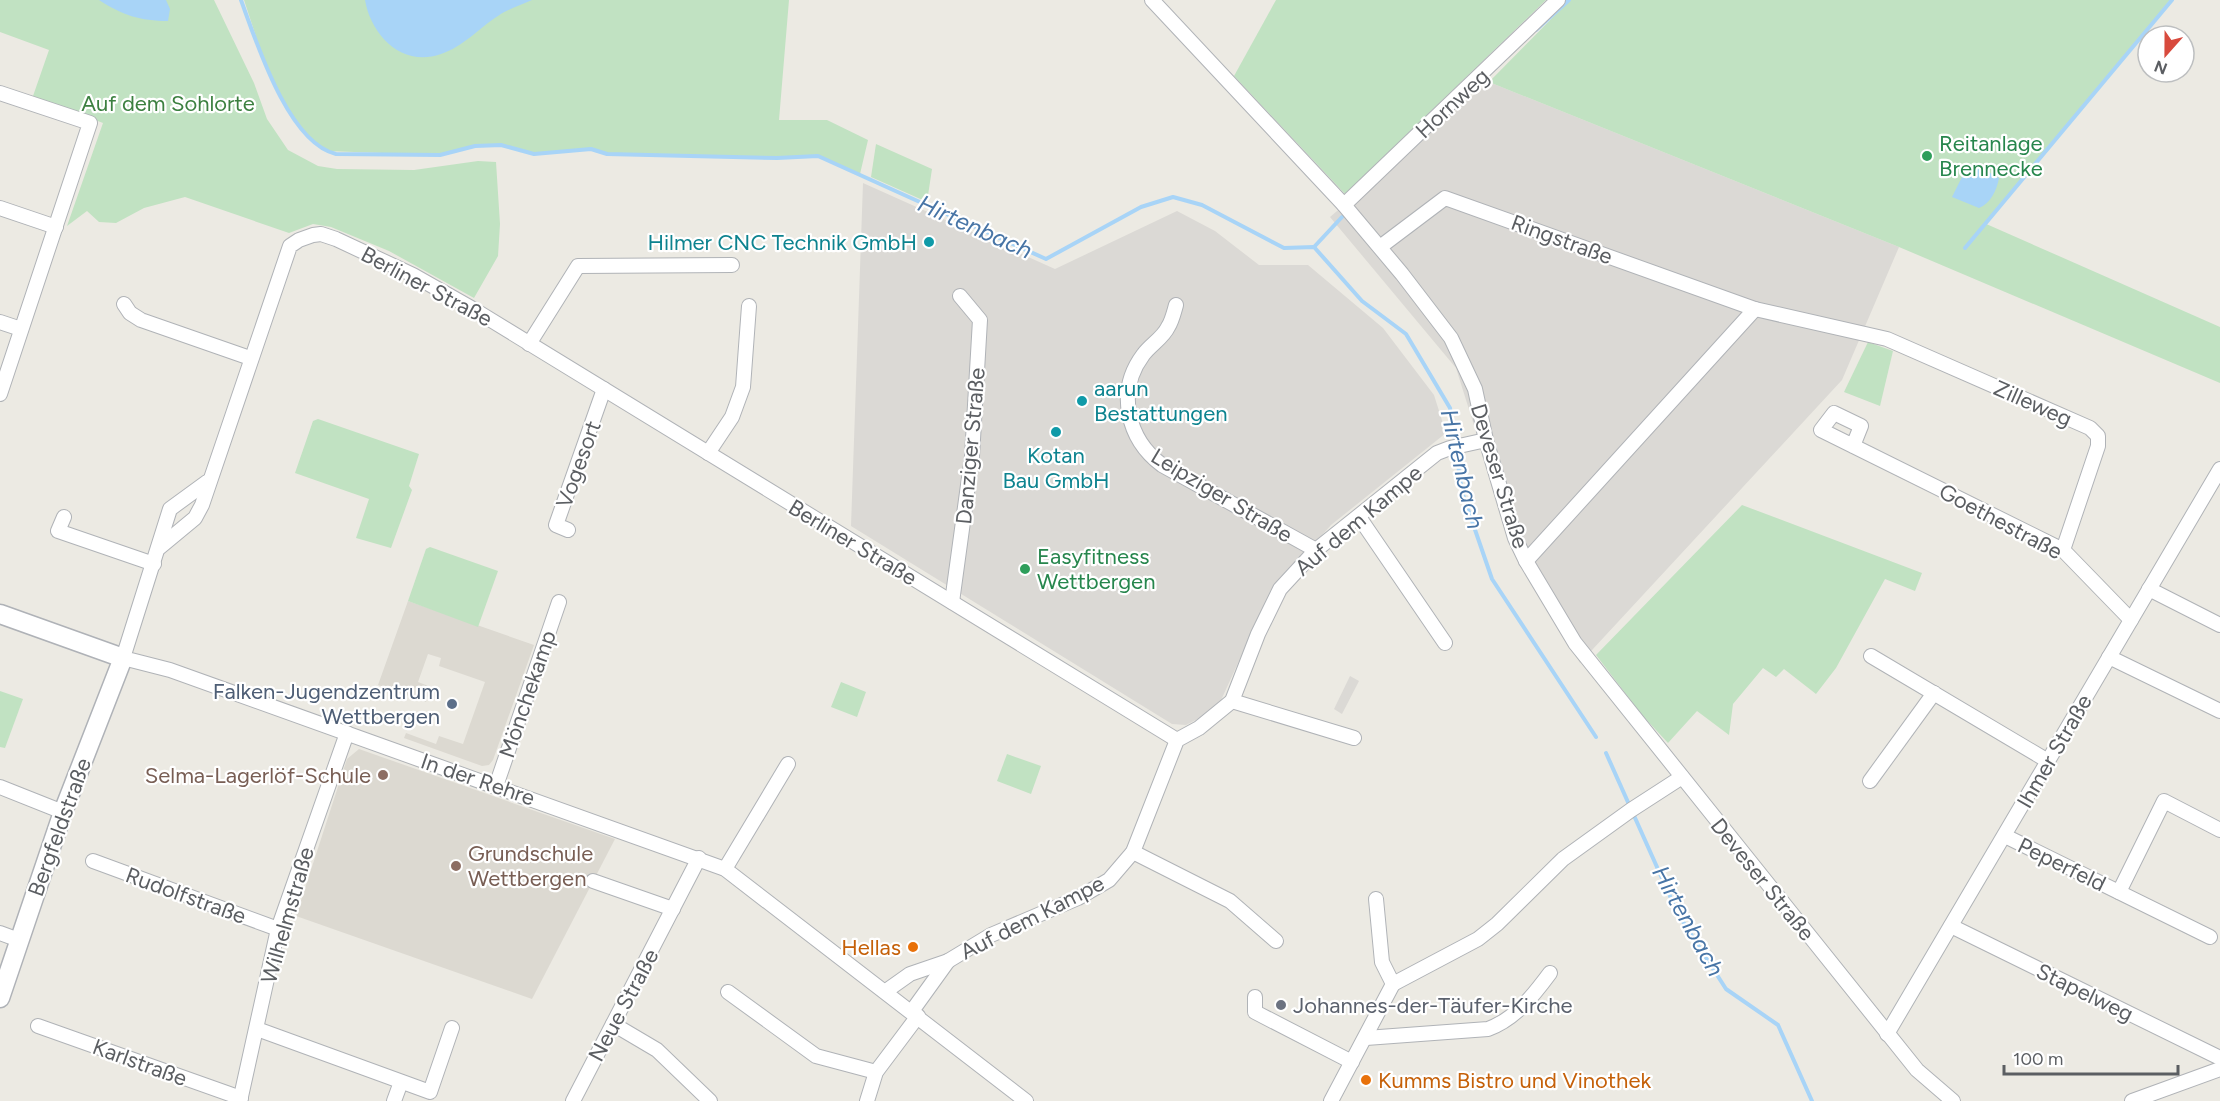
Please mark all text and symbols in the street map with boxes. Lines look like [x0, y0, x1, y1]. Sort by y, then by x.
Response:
north arrow [2136, 24, 2196, 84]
text: N [2152, 56, 2170, 79]
street label: Hornweg [1410, 63, 1495, 144]
park label: Auf dem Sohlorte [81, 90, 255, 117]
place label: Reitanlage Brennecke [1939, 130, 2043, 182]
marker: Reitanlage Brennecke [1920, 149, 1934, 163]
water label: Hirtenbach [914, 188, 1037, 265]
street label: Ringstraße [1508, 209, 1616, 270]
place label: Hilmer CNC Technik GmbH [647, 229, 917, 256]
marker: Hilmer CNC Technik GmbH [922, 235, 936, 249]
street label: Berliner Straße [356, 241, 497, 332]
street label: Danziger Straße [950, 367, 991, 526]
street label: Zilleweg [1990, 374, 2076, 433]
place label: aarun Bestattungen [1094, 375, 1228, 427]
marker: aarun Bestattungen [1075, 394, 1089, 408]
street label: Deveser Straße [1465, 400, 1534, 552]
water label: Hirtenbach [1435, 406, 1490, 532]
street label: Vogesort [550, 417, 607, 511]
marker: Kotan Bau GmbH [1049, 425, 1063, 439]
place label: Kotan Bau GmbH [1002, 442, 1110, 494]
street label: Leipziger Straße [1146, 443, 1297, 548]
street label: Auf dem Kampe [1289, 459, 1428, 581]
street label: Goethestraße [1934, 478, 2067, 565]
street label: Berliner Straße [784, 494, 922, 591]
place label: Easyfitness Wettbergen [1037, 543, 1155, 595]
marker: Easyfitness Wettbergen [1018, 562, 1032, 576]
street label: Mönchekamp [493, 627, 562, 762]
place label: Falken-Jugendzentrum Wettbergen [213, 678, 440, 730]
street label: Ihmer Straße [2011, 690, 2098, 813]
marker: Falken-Jugendzentrum Wettbergen [445, 697, 459, 711]
street label: In der Rehre [417, 747, 538, 812]
street label: Bergfeldstraße [22, 754, 97, 900]
place label: Selma-Lagerlöf-Schule [145, 762, 371, 789]
marker: Selma-Lagerlöf-Schule [376, 768, 390, 782]
street label: Deveser Straße [1705, 812, 1820, 946]
street label: Peperfeld [2013, 832, 2110, 897]
place label: Grundschule Wettbergen [468, 840, 593, 892]
street label: Wilhelmstraße [255, 844, 320, 986]
marker: Grundschule Wettbergen [449, 859, 463, 873]
water label: Hirtenbach [1646, 860, 1731, 981]
street label: Rudolfstraße [122, 861, 250, 930]
street label: Auf dem Kampe [956, 870, 1109, 965]
place label: Hellas [841, 934, 901, 961]
marker: Hellas [906, 940, 920, 954]
street label: Neue Straße [582, 944, 664, 1066]
street label: Stapelweg [2032, 957, 2138, 1028]
place label: Johannes-der-Täufer-Kirche [1293, 992, 1573, 1019]
marker: Johannes-der-Täufer-Kirche [1274, 998, 1288, 1012]
street label: Karlstraße [89, 1033, 191, 1092]
scale bar [2004, 1038, 2178, 1076]
text: 100 m [2013, 1048, 2063, 1070]
place label: Kumms Bistro und Vinothek [1378, 1067, 1651, 1094]
marker: Kumms Bistro und Vinothek [1359, 1073, 1373, 1087]

